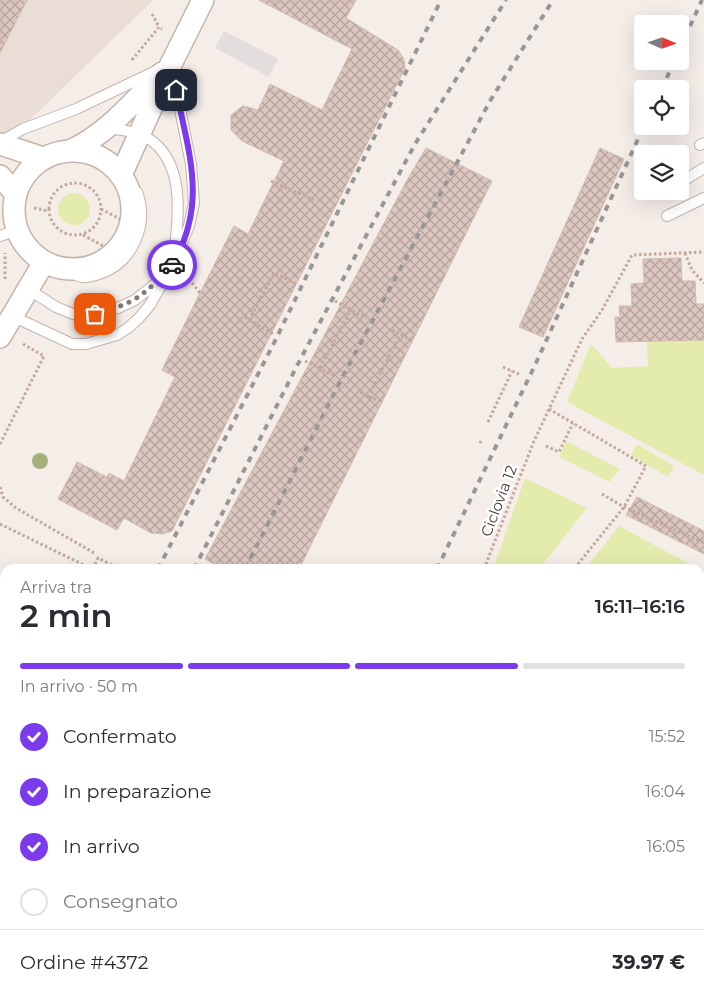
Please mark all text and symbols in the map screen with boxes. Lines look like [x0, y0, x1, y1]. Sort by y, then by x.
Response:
north arrow [634, 15, 689, 70]
map controls [634, 15, 689, 200]
pin [155, 69, 197, 111]
icon: home [162, 76, 190, 104]
button: locate [634, 80, 689, 135]
button: layers [634, 145, 689, 200]
courier [147, 240, 197, 290]
icon: car [158, 251, 186, 279]
pin [74, 293, 116, 335]
icon: bag [81, 300, 109, 328]
street label: Ciclovia 12 [476, 462, 521, 539]
text: Arriva tra [20, 578, 92, 597]
text: 16:11–16:16 [595, 595, 685, 618]
text: 2 min [20, 596, 112, 635]
text: In arrivo · 50 m [20, 677, 138, 696]
icon: check [20, 723, 48, 751]
text: Confermato [63, 725, 177, 748]
text: 15:52 [649, 727, 685, 746]
icon: check [20, 778, 48, 806]
text: In preparazione [63, 780, 211, 803]
text: 16:04 [645, 782, 685, 801]
icon: check [20, 833, 48, 861]
text: In arrivo [63, 835, 140, 858]
text: 16:05 [646, 837, 685, 856]
text: Consegnato [63, 890, 178, 913]
text: Ordine #4372 [20, 951, 149, 974]
text: 39.97 € [612, 951, 685, 974]

